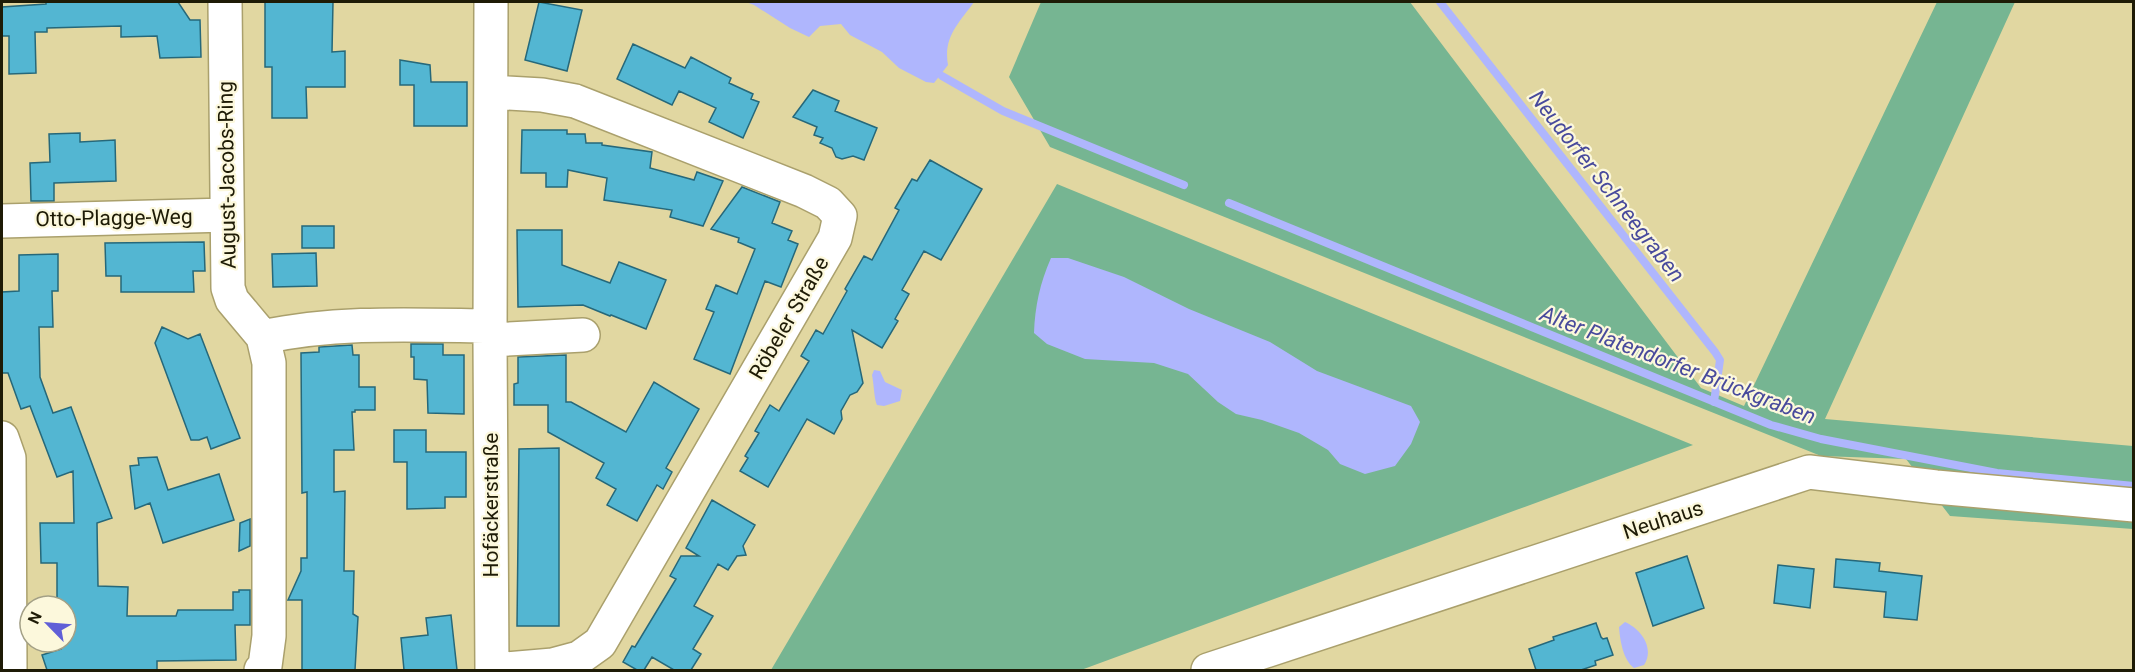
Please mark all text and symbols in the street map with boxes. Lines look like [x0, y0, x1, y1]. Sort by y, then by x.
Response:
street label: August-Jacobs-Ring [213, 81, 241, 269]
water label: Neudorfer Schneegraben [1524, 85, 1690, 287]
street label: Otto-Plagge-Weg [35, 205, 193, 231]
street label: Röbeler Straße [744, 252, 834, 384]
water label: Alter Platendorfer Brückgraben [1536, 301, 1819, 429]
street label: Hofäckerstraße [479, 433, 503, 577]
street label: Neuhaus [1620, 496, 1706, 544]
north arrow [18, 594, 78, 654]
text: N [24, 609, 46, 627]

